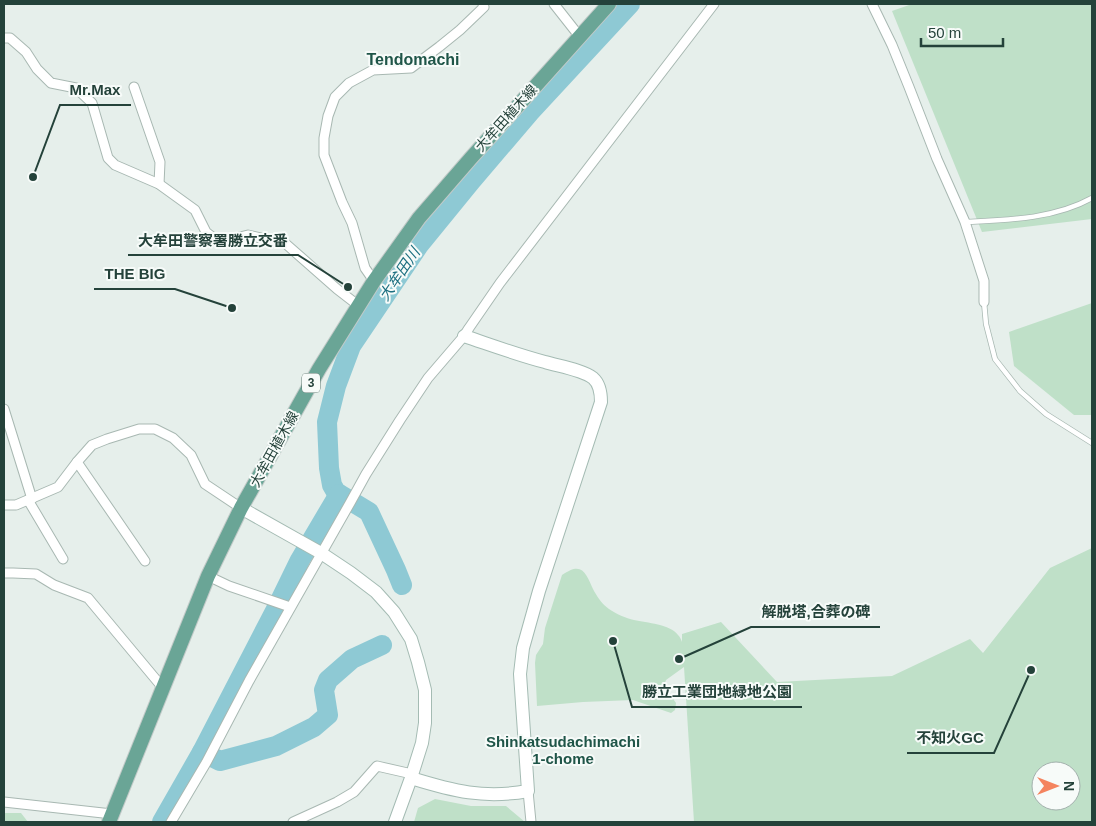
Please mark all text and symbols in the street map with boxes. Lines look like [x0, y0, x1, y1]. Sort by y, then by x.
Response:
scale bar [921, 15, 1004, 47]
text: 50 m [928, 24, 961, 41]
district label: Tendomachi [366, 51, 460, 68]
callout: Mr.Max [60, 75, 131, 105]
text: Mr.Max [70, 81, 121, 98]
street label: 大牟田植木線 [472, 81, 540, 155]
callout: 大牟田警察署勝立交番 [128, 225, 298, 255]
text: 大牟田警察署勝立交番 [138, 232, 288, 249]
water label: 大牟田川 [375, 243, 424, 304]
callout: THE BIG [94, 259, 175, 289]
text: THE BIG [105, 265, 165, 282]
road number: 3 [302, 373, 320, 392]
street label: 大牟田植木線 [247, 408, 301, 490]
callout: 解脱塔,合葬の碑 [751, 597, 880, 627]
text: 解脱塔,合葬の碑 [761, 603, 871, 620]
callout: 勝立工業団地緑地公園 [632, 677, 802, 707]
text: 勝立工業団地緑地公園 [642, 683, 792, 700]
callout: 不知火GC [907, 723, 994, 753]
text: 不知火GC [916, 729, 984, 746]
district label: Shinkatsudachimachi 1-chome [486, 733, 640, 767]
north arrow [1031, 761, 1081, 811]
text: N [1061, 781, 1077, 791]

